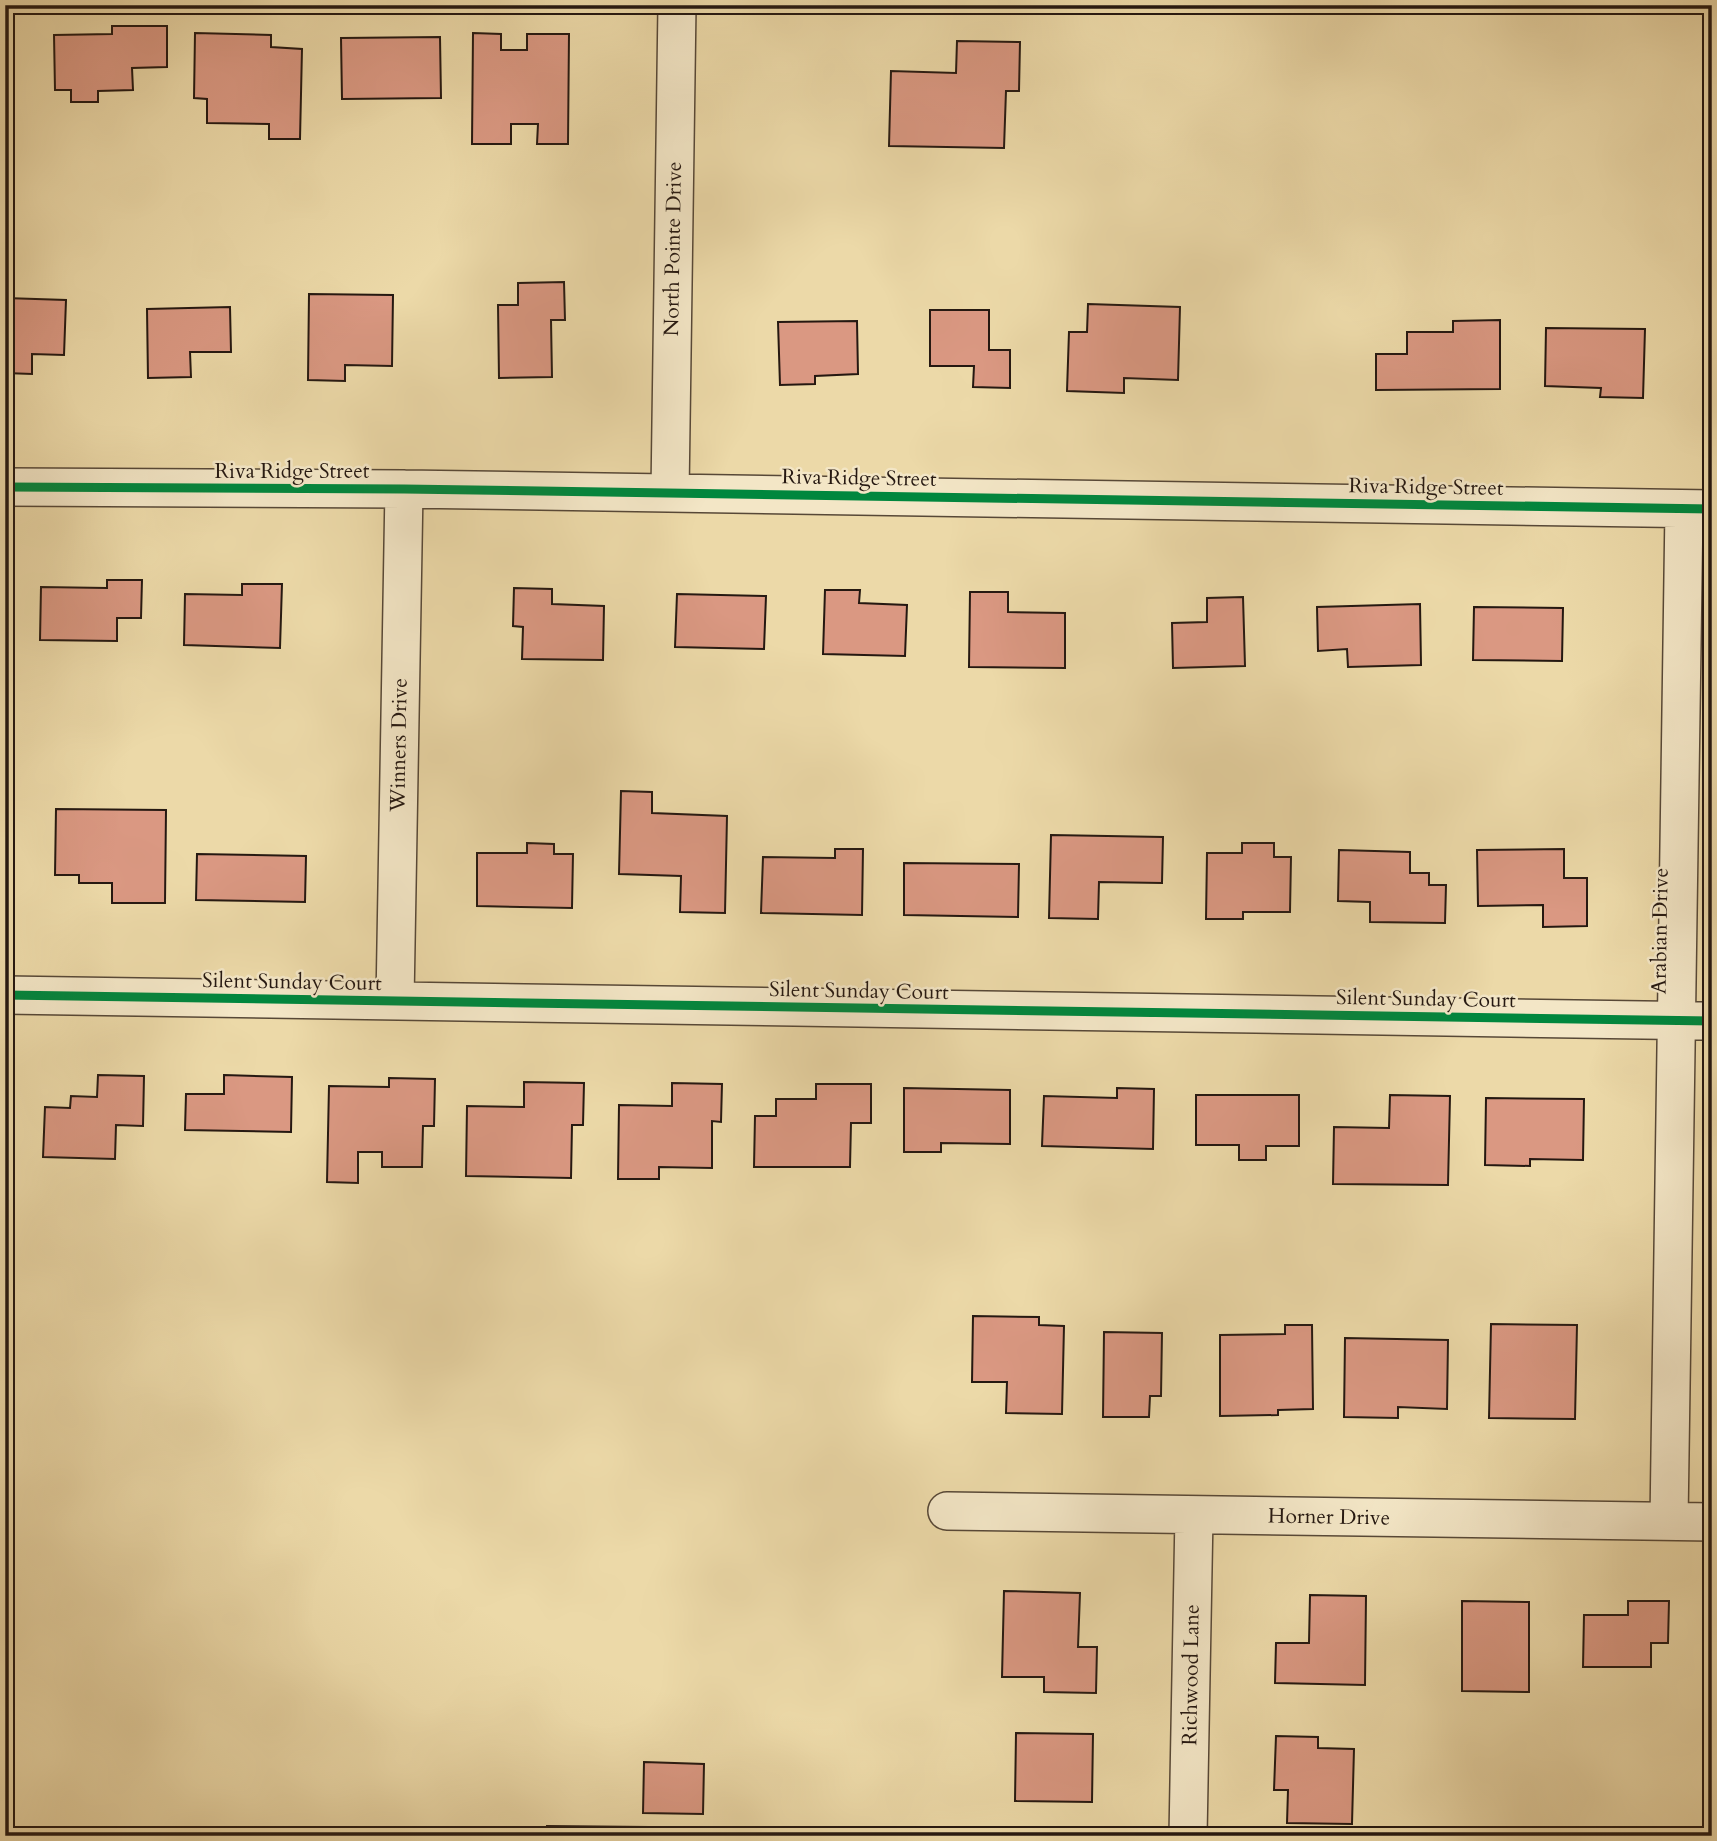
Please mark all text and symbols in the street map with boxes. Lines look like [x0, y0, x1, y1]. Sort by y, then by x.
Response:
street label: North Pointe Drive [657, 161, 689, 337]
street label: Riva Ridge Street [215, 457, 370, 486]
street label: Riva Ridge Street [781, 462, 937, 494]
street label: Riva Ridge Street [1348, 471, 1504, 503]
street label: Winners Drive [383, 678, 415, 813]
street label: Arabian Drive [1644, 868, 1676, 994]
street label: Silent Sunday Court [202, 966, 382, 998]
street label: Silent Sunday Court [769, 975, 949, 1007]
street label: Silent Sunday Court [1336, 983, 1516, 1015]
street label: Horner Drive [1268, 1501, 1390, 1533]
street label: Richwood Lane [1175, 1604, 1207, 1746]

